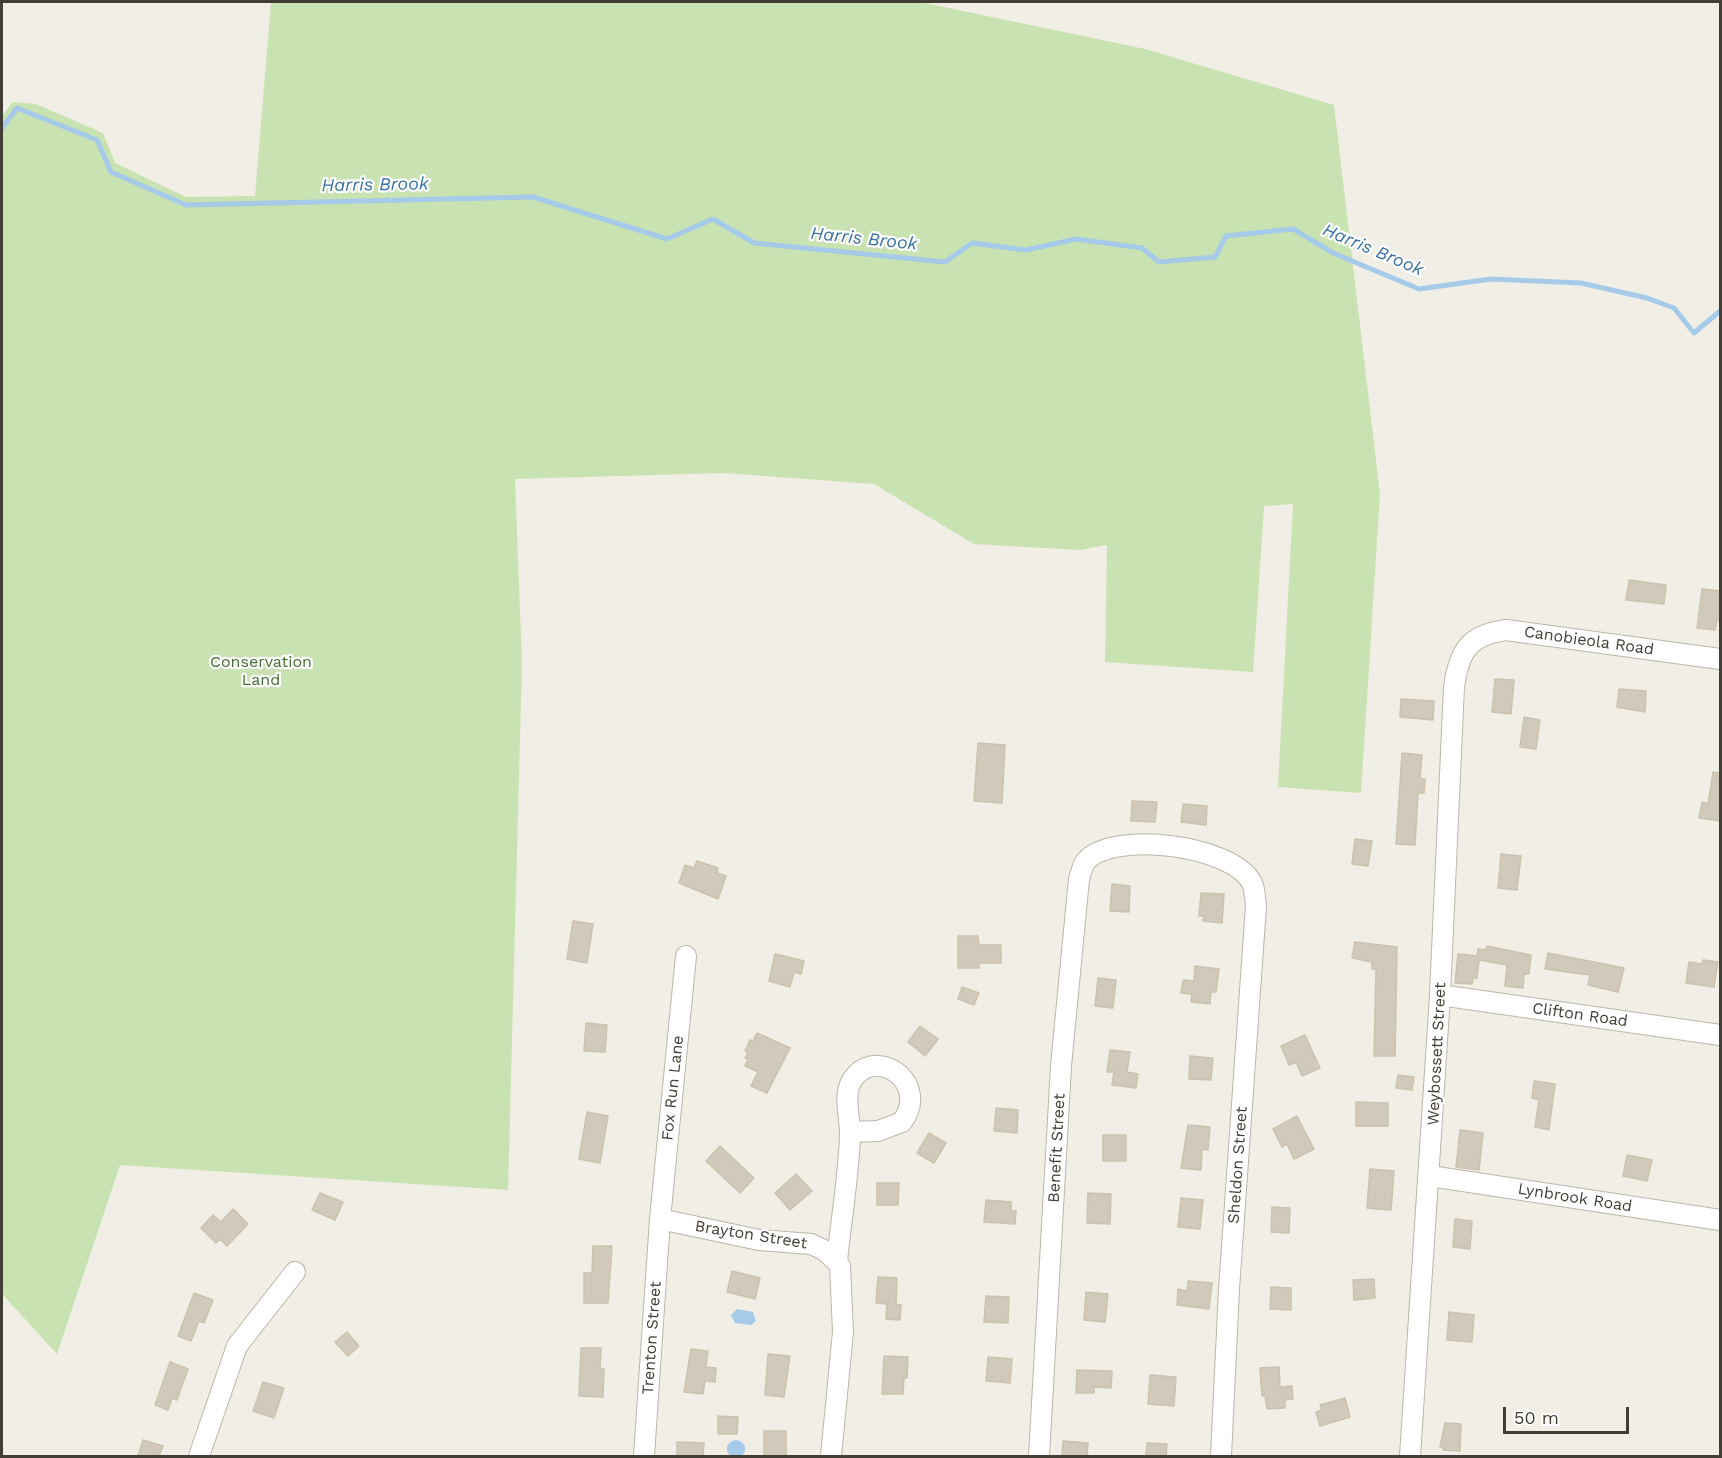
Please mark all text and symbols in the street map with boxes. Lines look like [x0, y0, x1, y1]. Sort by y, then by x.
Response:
water label: Harris Brook [321, 173, 429, 197]
water label: Harris Brook [1319, 219, 1427, 281]
water label: Harris Brook [810, 223, 918, 255]
street label: Canobieola Road [1523, 622, 1655, 660]
park label: Conservation Land [210, 652, 312, 690]
street label: Weybossett Street [1424, 982, 1450, 1126]
street label: Clifton Road [1531, 999, 1629, 1031]
street label: Fox Run Lane [658, 1034, 688, 1142]
street label: Benefit Street [1045, 1093, 1069, 1203]
street label: Sheldon Street [1224, 1106, 1252, 1224]
street label: Lynbrook Road [1517, 1179, 1633, 1217]
street label: Brayton Street [693, 1217, 809, 1253]
street label: Trenton Street [638, 1281, 666, 1395]
scale bar [1506, 1395, 1632, 1433]
text: 50 m [1514, 1407, 1559, 1428]

